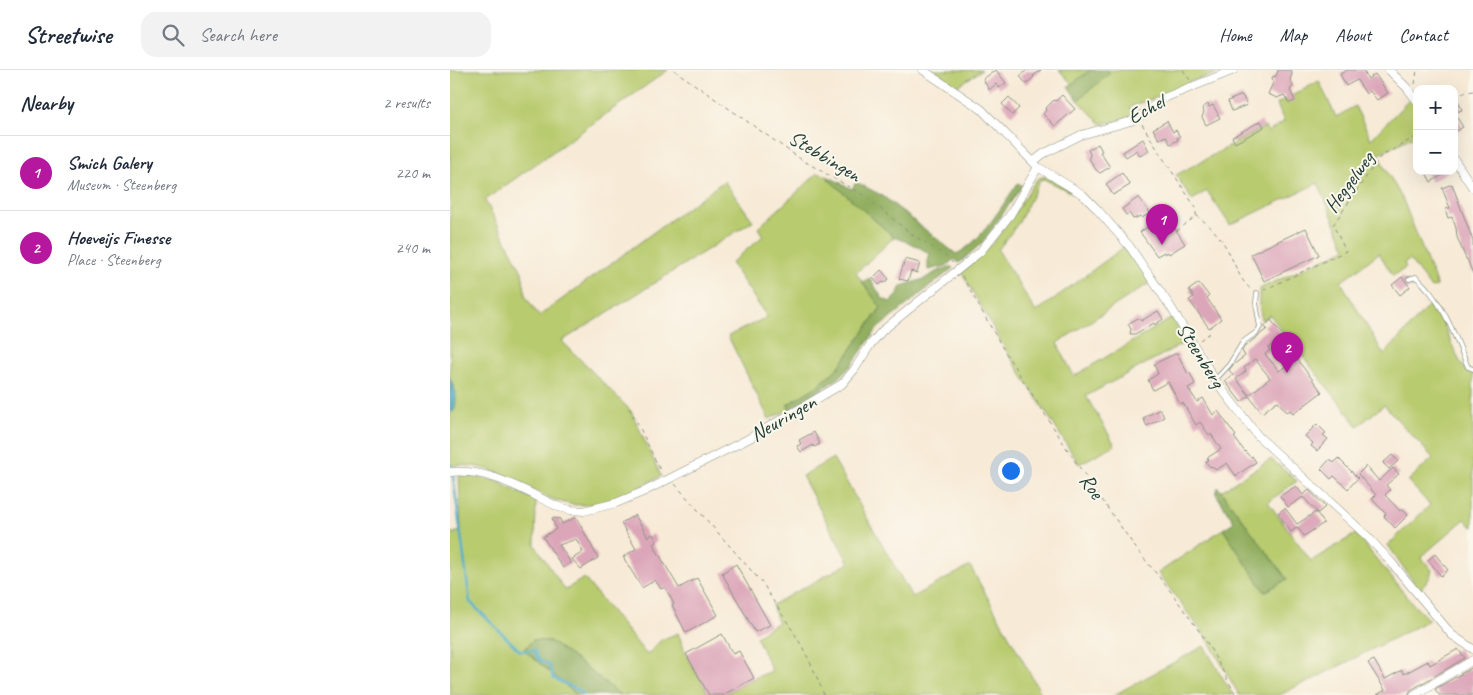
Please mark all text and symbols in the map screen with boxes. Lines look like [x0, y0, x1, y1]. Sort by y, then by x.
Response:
search box [141, 12, 491, 57]
text: Streetwise [25, 20, 111, 50]
icon: search [159, 21, 187, 49]
text: Search here [199, 23, 277, 47]
text: Home [1219, 24, 1252, 46]
text: Map [1280, 24, 1307, 46]
text: About [1335, 24, 1371, 46]
text: Contact [1399, 24, 1448, 46]
map controls [1413, 85, 1458, 175]
button: + [1413, 85, 1458, 130]
street label: Echel [1123, 87, 1172, 130]
text: Nearby [20, 90, 73, 116]
text: 2 results [383, 93, 430, 113]
street label: Stebbingen [784, 124, 867, 188]
button: − [1413, 130, 1458, 175]
street label: Heggelweg [1318, 145, 1381, 218]
text: Smich Galery [67, 151, 152, 175]
text: 1 [32, 163, 40, 183]
text: 220 m [396, 163, 430, 183]
text: Museum · Steenberg [67, 175, 176, 195]
pin: 1 [1146, 204, 1178, 245]
text: Hoeveijs Finesse [67, 226, 170, 250]
text: 2 [32, 238, 40, 258]
text: 240 m [396, 238, 430, 258]
text: Place · Steenberg [67, 250, 160, 270]
street label: Steenberg [1171, 318, 1232, 394]
pin: 2 [1271, 332, 1303, 373]
street label: Neuringen [745, 388, 821, 447]
your location [998, 458, 1024, 484]
street label: Roe [1074, 468, 1111, 505]

